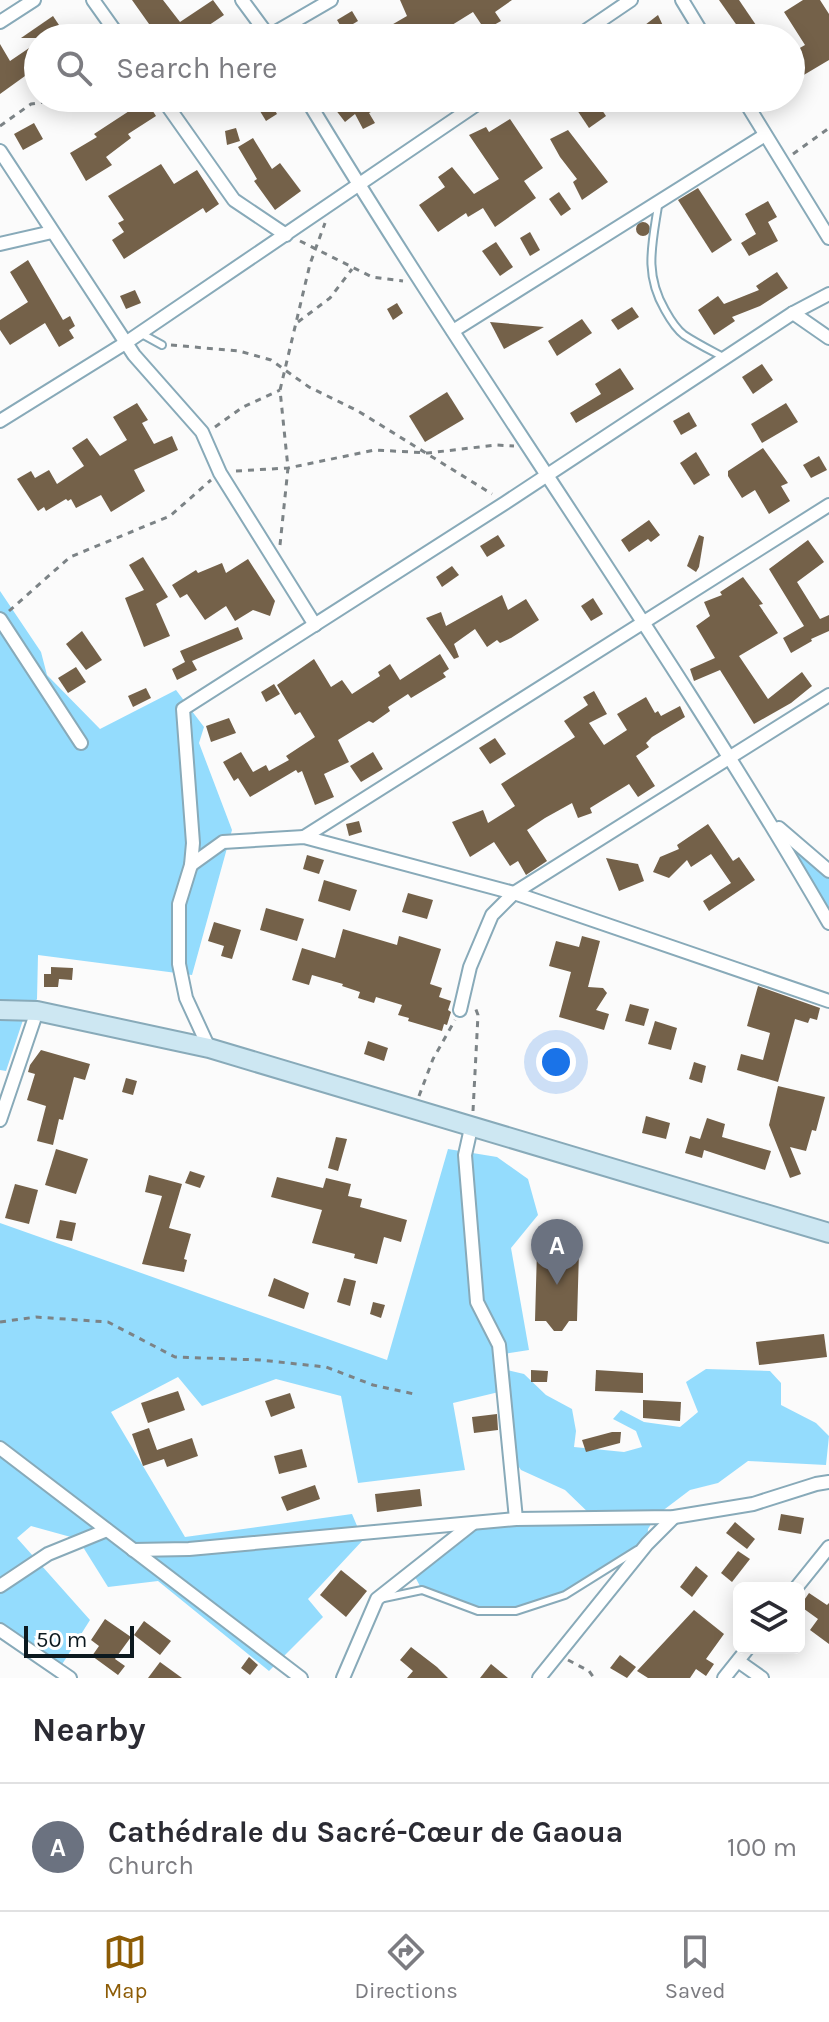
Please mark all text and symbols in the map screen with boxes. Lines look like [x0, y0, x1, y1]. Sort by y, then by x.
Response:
search box [24, 24, 805, 112]
icon: search [52, 46, 96, 90]
text: Search here [116, 50, 277, 86]
your location [536, 1042, 576, 1082]
pin: A [531, 1219, 583, 1285]
map controls [733, 1582, 805, 1654]
button: layers [733, 1582, 805, 1654]
scale bar [24, 1622, 134, 1658]
text: 50 m [36, 1627, 87, 1653]
text: Nearby [32, 1710, 146, 1750]
text: Cathédrale du Sacré-Cœur de Gaoua [108, 1814, 623, 1850]
text: A [50, 1832, 66, 1863]
text: 100 m [727, 1832, 797, 1863]
text: Church [108, 1850, 194, 1881]
tab: Map [103, 1930, 147, 2004]
tab: Directions [354, 1930, 458, 2004]
tab: Saved [665, 1930, 726, 2004]

